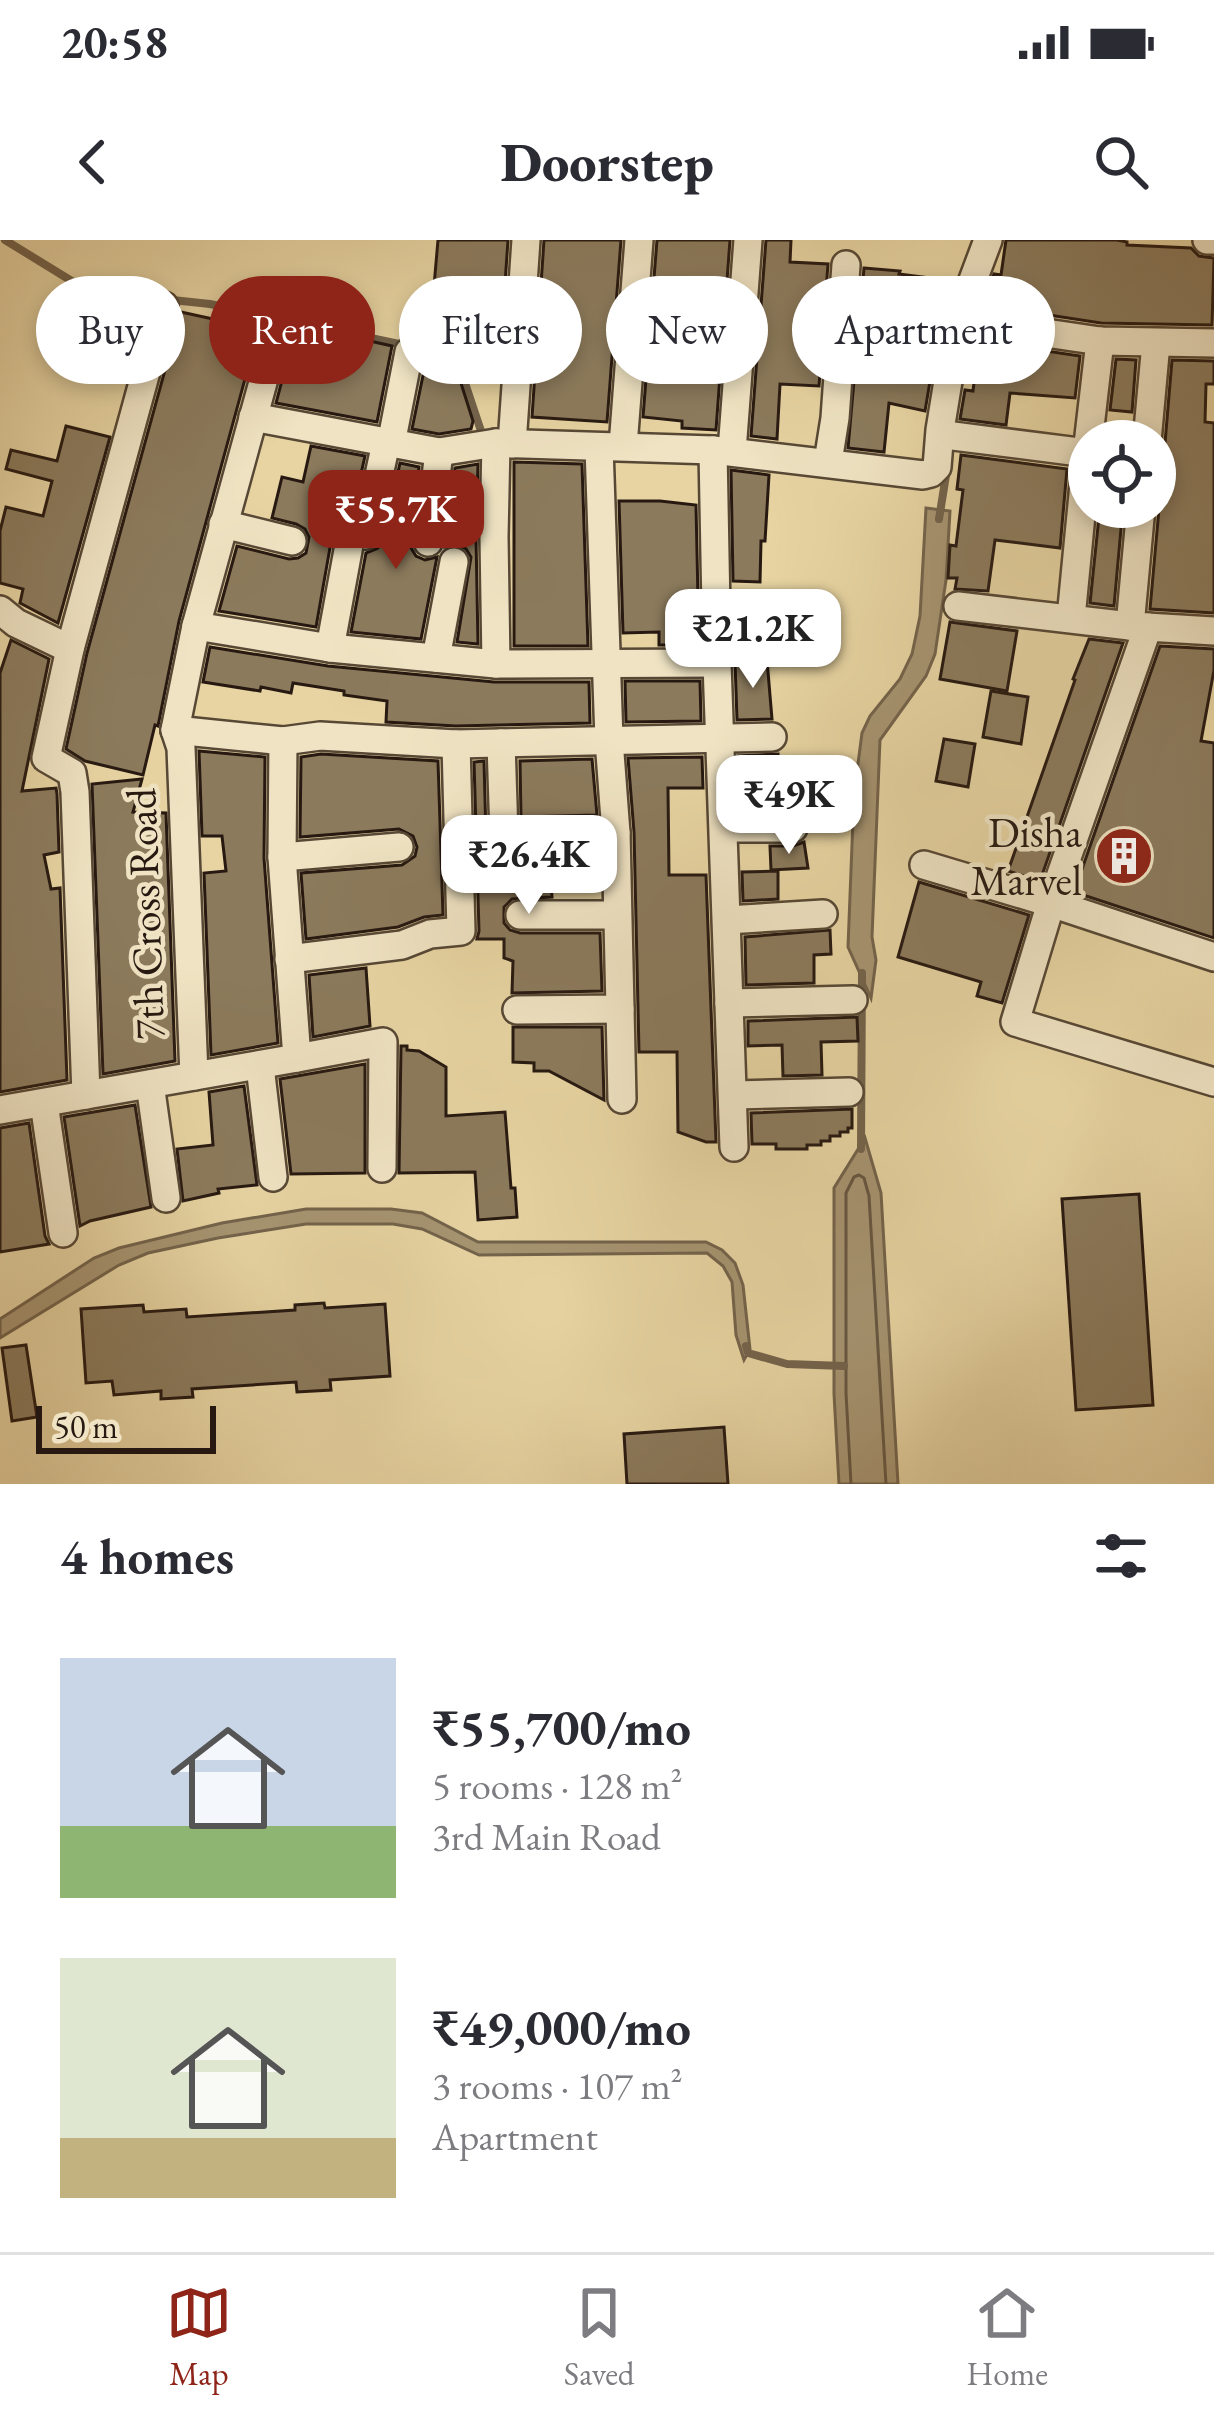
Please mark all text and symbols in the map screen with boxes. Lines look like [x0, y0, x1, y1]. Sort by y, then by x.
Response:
text: 20:58 [60, 13, 168, 71]
text: Doorstep [500, 127, 714, 197]
icon: back [60, 129, 126, 195]
icon: search [1088, 129, 1154, 195]
chip: Buy [36, 276, 185, 384]
chip: Rent [209, 276, 375, 384]
chip: Filters [399, 276, 582, 384]
chip: New [606, 276, 768, 384]
chip: Apartment [792, 276, 1055, 384]
map controls [1068, 420, 1176, 528]
button: locate [1068, 420, 1176, 528]
pin: ₹55.7K [298, 470, 494, 572]
text: ₹55.7K [335, 483, 457, 534]
pin: ₹21.2K [655, 589, 851, 691]
text: ₹21.2K [692, 602, 814, 653]
pin: ₹49K [718, 755, 860, 857]
text: ₹49K [743, 768, 835, 819]
street label: 7th Cross Road [113, 787, 177, 1041]
place label: Disha Marvel [970, 805, 1082, 908]
pin: ₹26.4K [431, 815, 627, 917]
building icon: Disha Marvel [1093, 825, 1155, 887]
text: ₹26.4K [468, 828, 590, 879]
scale bar [36, 1400, 216, 1453]
text: 50 m [54, 1405, 118, 1448]
text: 4 homes [60, 1523, 234, 1589]
icon: filters [1088, 1523, 1154, 1589]
text: ₹55,700/mo [432, 1694, 691, 1760]
icon: home [156, 1706, 300, 1850]
text: 5 rooms · 128 m² [432, 1760, 683, 1811]
text: 3rd Main Road [432, 1811, 661, 1862]
text: ₹49,000/mo [432, 1994, 691, 2060]
icon: home [156, 2006, 300, 2150]
text: 3 rooms · 107 m² [432, 2060, 683, 2111]
text: Apartment [432, 2111, 598, 2162]
tab: Map [166, 2280, 232, 2395]
tab: Saved [564, 2280, 635, 2395]
tab: Home [966, 2280, 1048, 2395]

